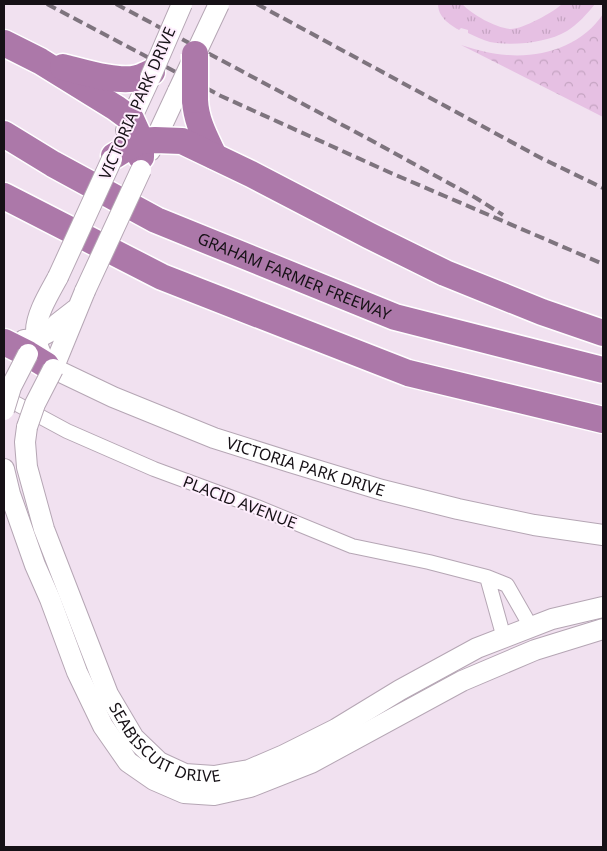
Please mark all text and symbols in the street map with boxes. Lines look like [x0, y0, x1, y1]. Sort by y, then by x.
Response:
street label: VICTORIA PARK DRIVE [93, 23, 181, 183]
street label: GRAHAM FARMER FREEWAY [194, 227, 395, 326]
street label: VICTORIA PARK DRIVE [224, 432, 388, 501]
street label: PLACID AVENUE [180, 470, 300, 534]
street label: SEABISCUIT DRIVE [104, 698, 222, 787]

